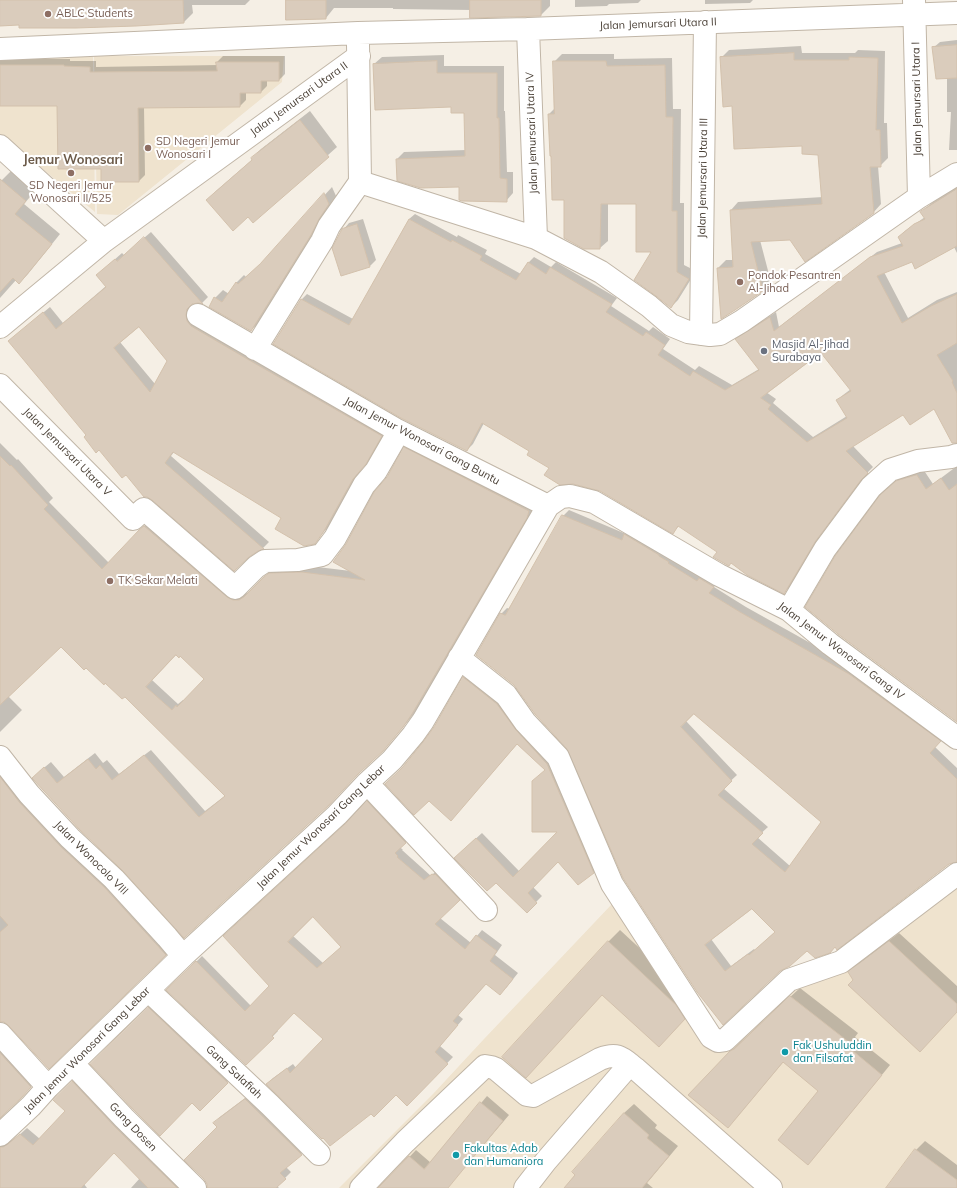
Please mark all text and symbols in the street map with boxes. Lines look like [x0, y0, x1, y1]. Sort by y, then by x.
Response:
place label: ABLC Students [56, 7, 133, 21]
marker: ABLC Students [43, 9, 53, 19]
street label: Jalan Jemursari Utara II [599, 15, 717, 33]
street label: Jalan Jemursari Utara I [909, 42, 925, 156]
street label: Jalan Jemursari Utara II [248, 59, 350, 139]
street label: Jalan Jemursari Utara IV [523, 72, 541, 194]
street label: Jalan Jemursari Utara III [695, 118, 711, 238]
place label: SD Negeri Jemur Wonosari I [156, 135, 240, 161]
marker: SD Negeri Jemur Wonosari I [143, 143, 153, 153]
district label: Jemur Wonosari [23, 152, 123, 168]
marker: SD Negeri Jemur Wonosari II/525 [66, 168, 76, 178]
place label: SD Negeri Jemur Wonosari II/525 [29, 179, 113, 205]
place label: Pondok Pesantren Al-Jihad [748, 269, 841, 295]
marker: Pondok Pesantren Al-Jihad [735, 277, 745, 287]
place label: Masjid Al-Jihad Surabaya [772, 338, 849, 364]
marker: Masjid Al-Jihad Surabaya [759, 346, 769, 356]
street label: Jalan Jemur Wonosari Gang Buntu [342, 394, 502, 488]
street label: Jalan Jemursari Utara V [20, 405, 114, 499]
place label: TK Sekar Melati [118, 574, 198, 588]
marker: TK Sekar Melati [105, 576, 115, 586]
street label: Jalan Jemur Wonosari Gang IV [775, 599, 907, 703]
street label: Jalan Jemur Wonosari Gang Lebar [254, 762, 388, 892]
street label: Jalan Wonocolo VIII [51, 818, 131, 898]
street label: Jalan Jemur Wonosari Gang Lebar [21, 984, 153, 1116]
place label: Fak Ushuluddin dan Filsafat [793, 1039, 872, 1065]
street label: Gang Salafiah [203, 1042, 265, 1102]
marker: Fak Ushuluddin dan Filsafat [780, 1047, 790, 1057]
street label: Gang Dosen [106, 1100, 160, 1154]
place label: Fakultas Adab dan Humaniora [464, 1142, 543, 1168]
marker: Fakultas Adab dan Humaniora [451, 1150, 461, 1160]

